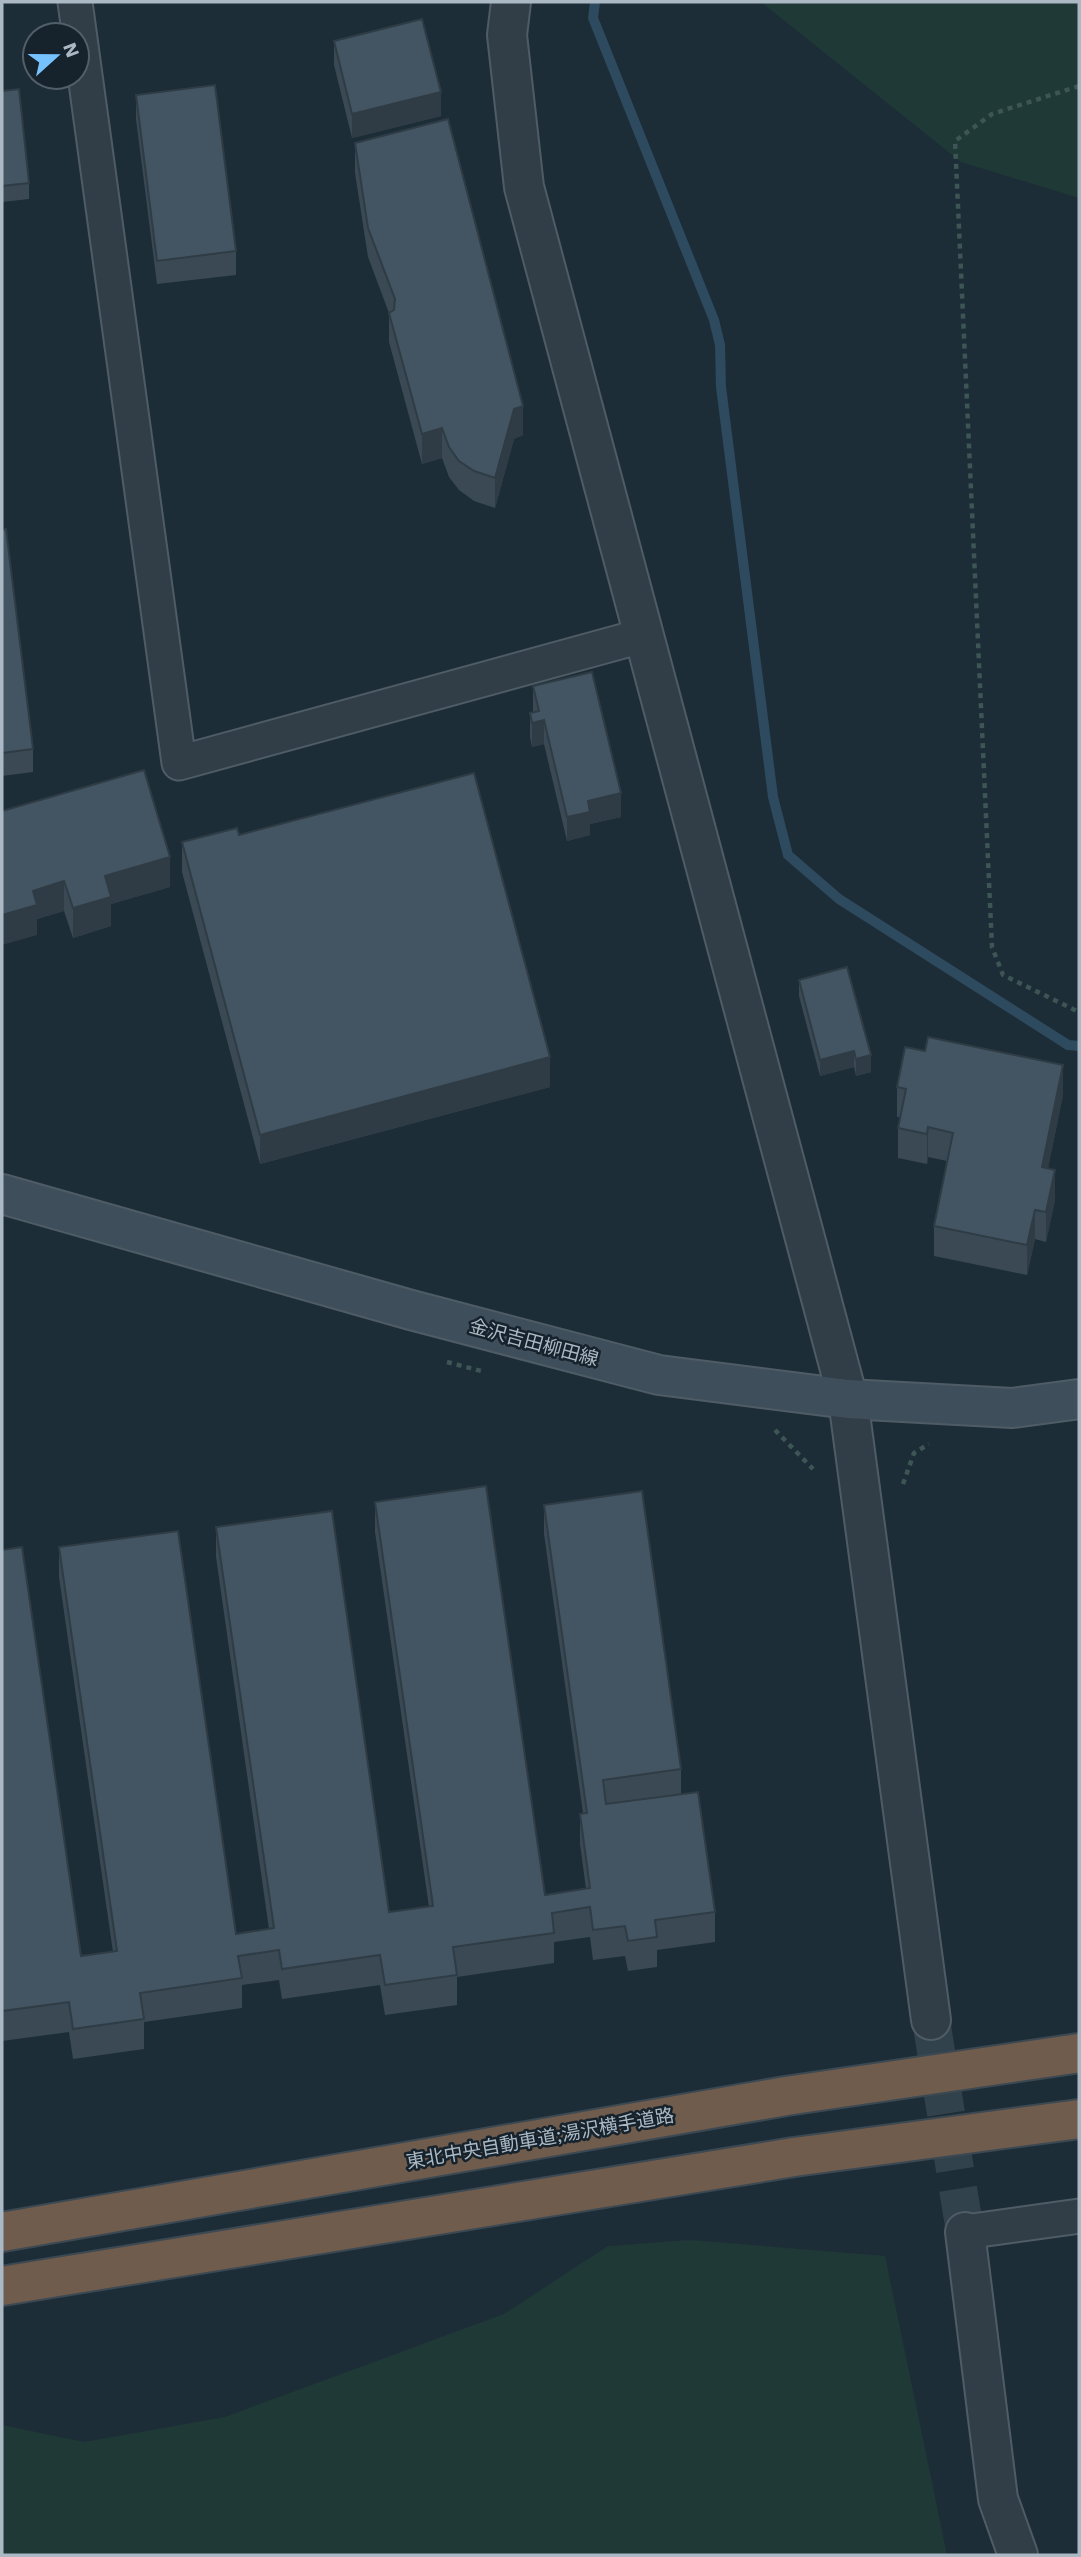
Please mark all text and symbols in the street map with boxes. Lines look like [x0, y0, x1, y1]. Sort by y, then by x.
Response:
north arrow [21, 21, 91, 91]
text: N [58, 39, 85, 61]
street label: 金沢吉田柳田線 [467, 1314, 601, 1371]
street label: 東北中央自動車道;湯沢横手道路 [404, 2104, 676, 2173]

